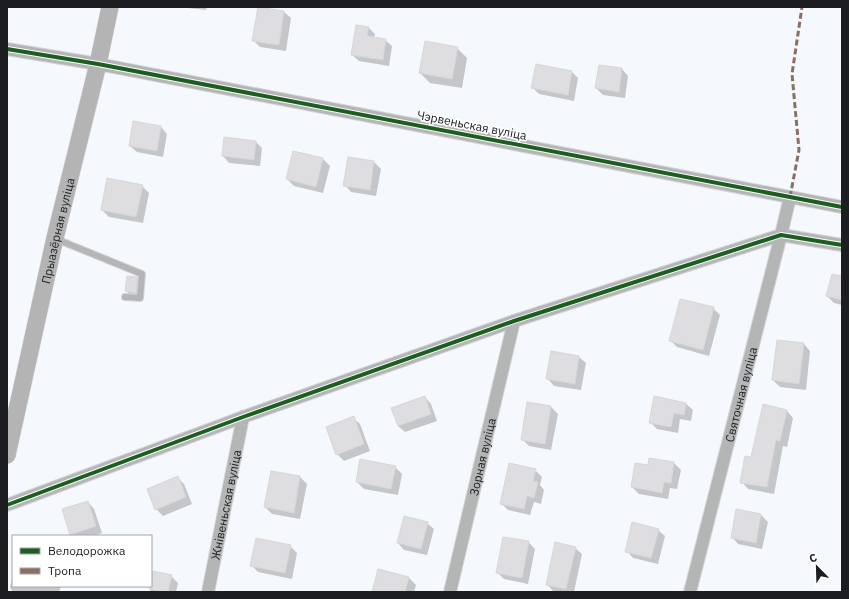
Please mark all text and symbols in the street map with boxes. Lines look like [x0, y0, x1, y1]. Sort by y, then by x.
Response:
street label: Чэрвеньская вуліца [416, 107, 529, 143]
street label: Прыазёрная вуліца [38, 175, 77, 285]
street label: Святочная вуліца [721, 345, 760, 444]
street label: Зорная вуліца [466, 416, 499, 497]
street label: Жнівеньская вуліца [207, 448, 244, 561]
legend [12, 535, 152, 587]
text: Велодорожка [48, 543, 126, 558]
north arrow [797, 547, 837, 587]
text: С [807, 550, 819, 566]
text: Тропа [48, 563, 82, 578]

